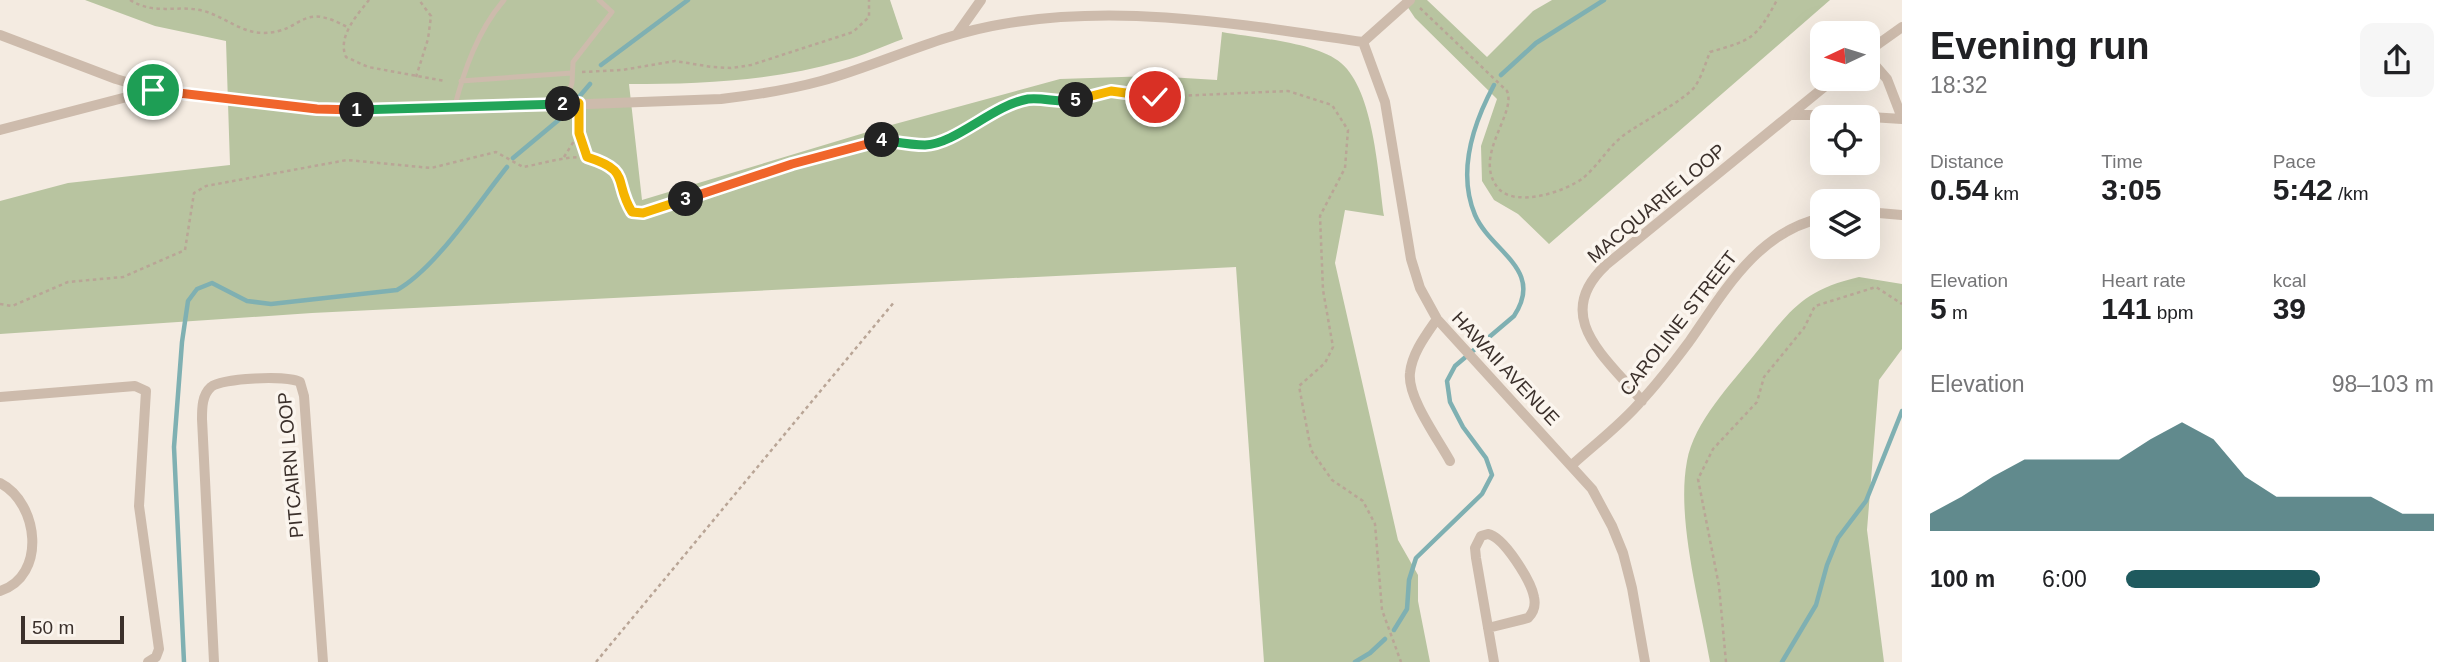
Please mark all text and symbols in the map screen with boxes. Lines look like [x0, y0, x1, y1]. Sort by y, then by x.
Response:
north arrow [1810, 21, 1880, 91]
map controls [1810, 21, 1880, 259]
button: share [2360, 23, 2434, 97]
text: Evening run [1930, 25, 2150, 67]
pin [123, 60, 183, 120]
pin [1125, 67, 1185, 127]
icon: arrive [134, 71, 172, 109]
text: 18:32 [1930, 72, 1988, 98]
icon: check [1136, 78, 1174, 116]
pin: 5 [1058, 82, 1094, 118]
pin: 2 [546, 86, 580, 122]
text: 5 [1070, 89, 1081, 110]
pin: 1 [340, 92, 374, 128]
text: 2 [557, 93, 568, 114]
text: 1 [351, 99, 362, 120]
button: locate [1810, 105, 1880, 175]
pin: 4 [864, 122, 900, 158]
text: 4 [876, 129, 887, 150]
street label: MACQUARIE LOOP [1583, 140, 1729, 267]
text: Distance [1930, 151, 2004, 172]
text: Time [2101, 151, 2143, 172]
text: Pace [2273, 151, 2316, 172]
text: 0.54 [1930, 173, 1988, 206]
text: 3:05 [2101, 173, 2161, 206]
text: 5:42 [2273, 173, 2333, 206]
pin: 3 [668, 182, 704, 216]
text: km [1988, 183, 2019, 204]
text: /km [2333, 183, 2369, 204]
text: 3 [680, 188, 691, 209]
button: layers [1810, 189, 1880, 259]
street label: CAROLINE STREET [1616, 247, 1742, 400]
text: Elevation [1930, 270, 2008, 291]
text: Heart rate [2101, 270, 2186, 291]
text: kcal [2273, 270, 2306, 291]
text: 5 [1930, 292, 1947, 325]
text: 141 [2101, 292, 2151, 325]
text: 39 [2273, 292, 2306, 325]
text: m [1947, 302, 1968, 323]
text: bpm [2151, 302, 2194, 323]
street label: HAWAII AVENUE [1448, 307, 1563, 429]
text: Elevation [1930, 371, 2025, 397]
text: 98–103 m [2332, 371, 2434, 397]
street label: PITCAIRN LOOP [274, 391, 307, 539]
text: 100 m [1930, 566, 1995, 592]
text: 6:00 [2042, 566, 2087, 592]
scale bar [21, 613, 124, 645]
text: 50 m [32, 617, 74, 638]

